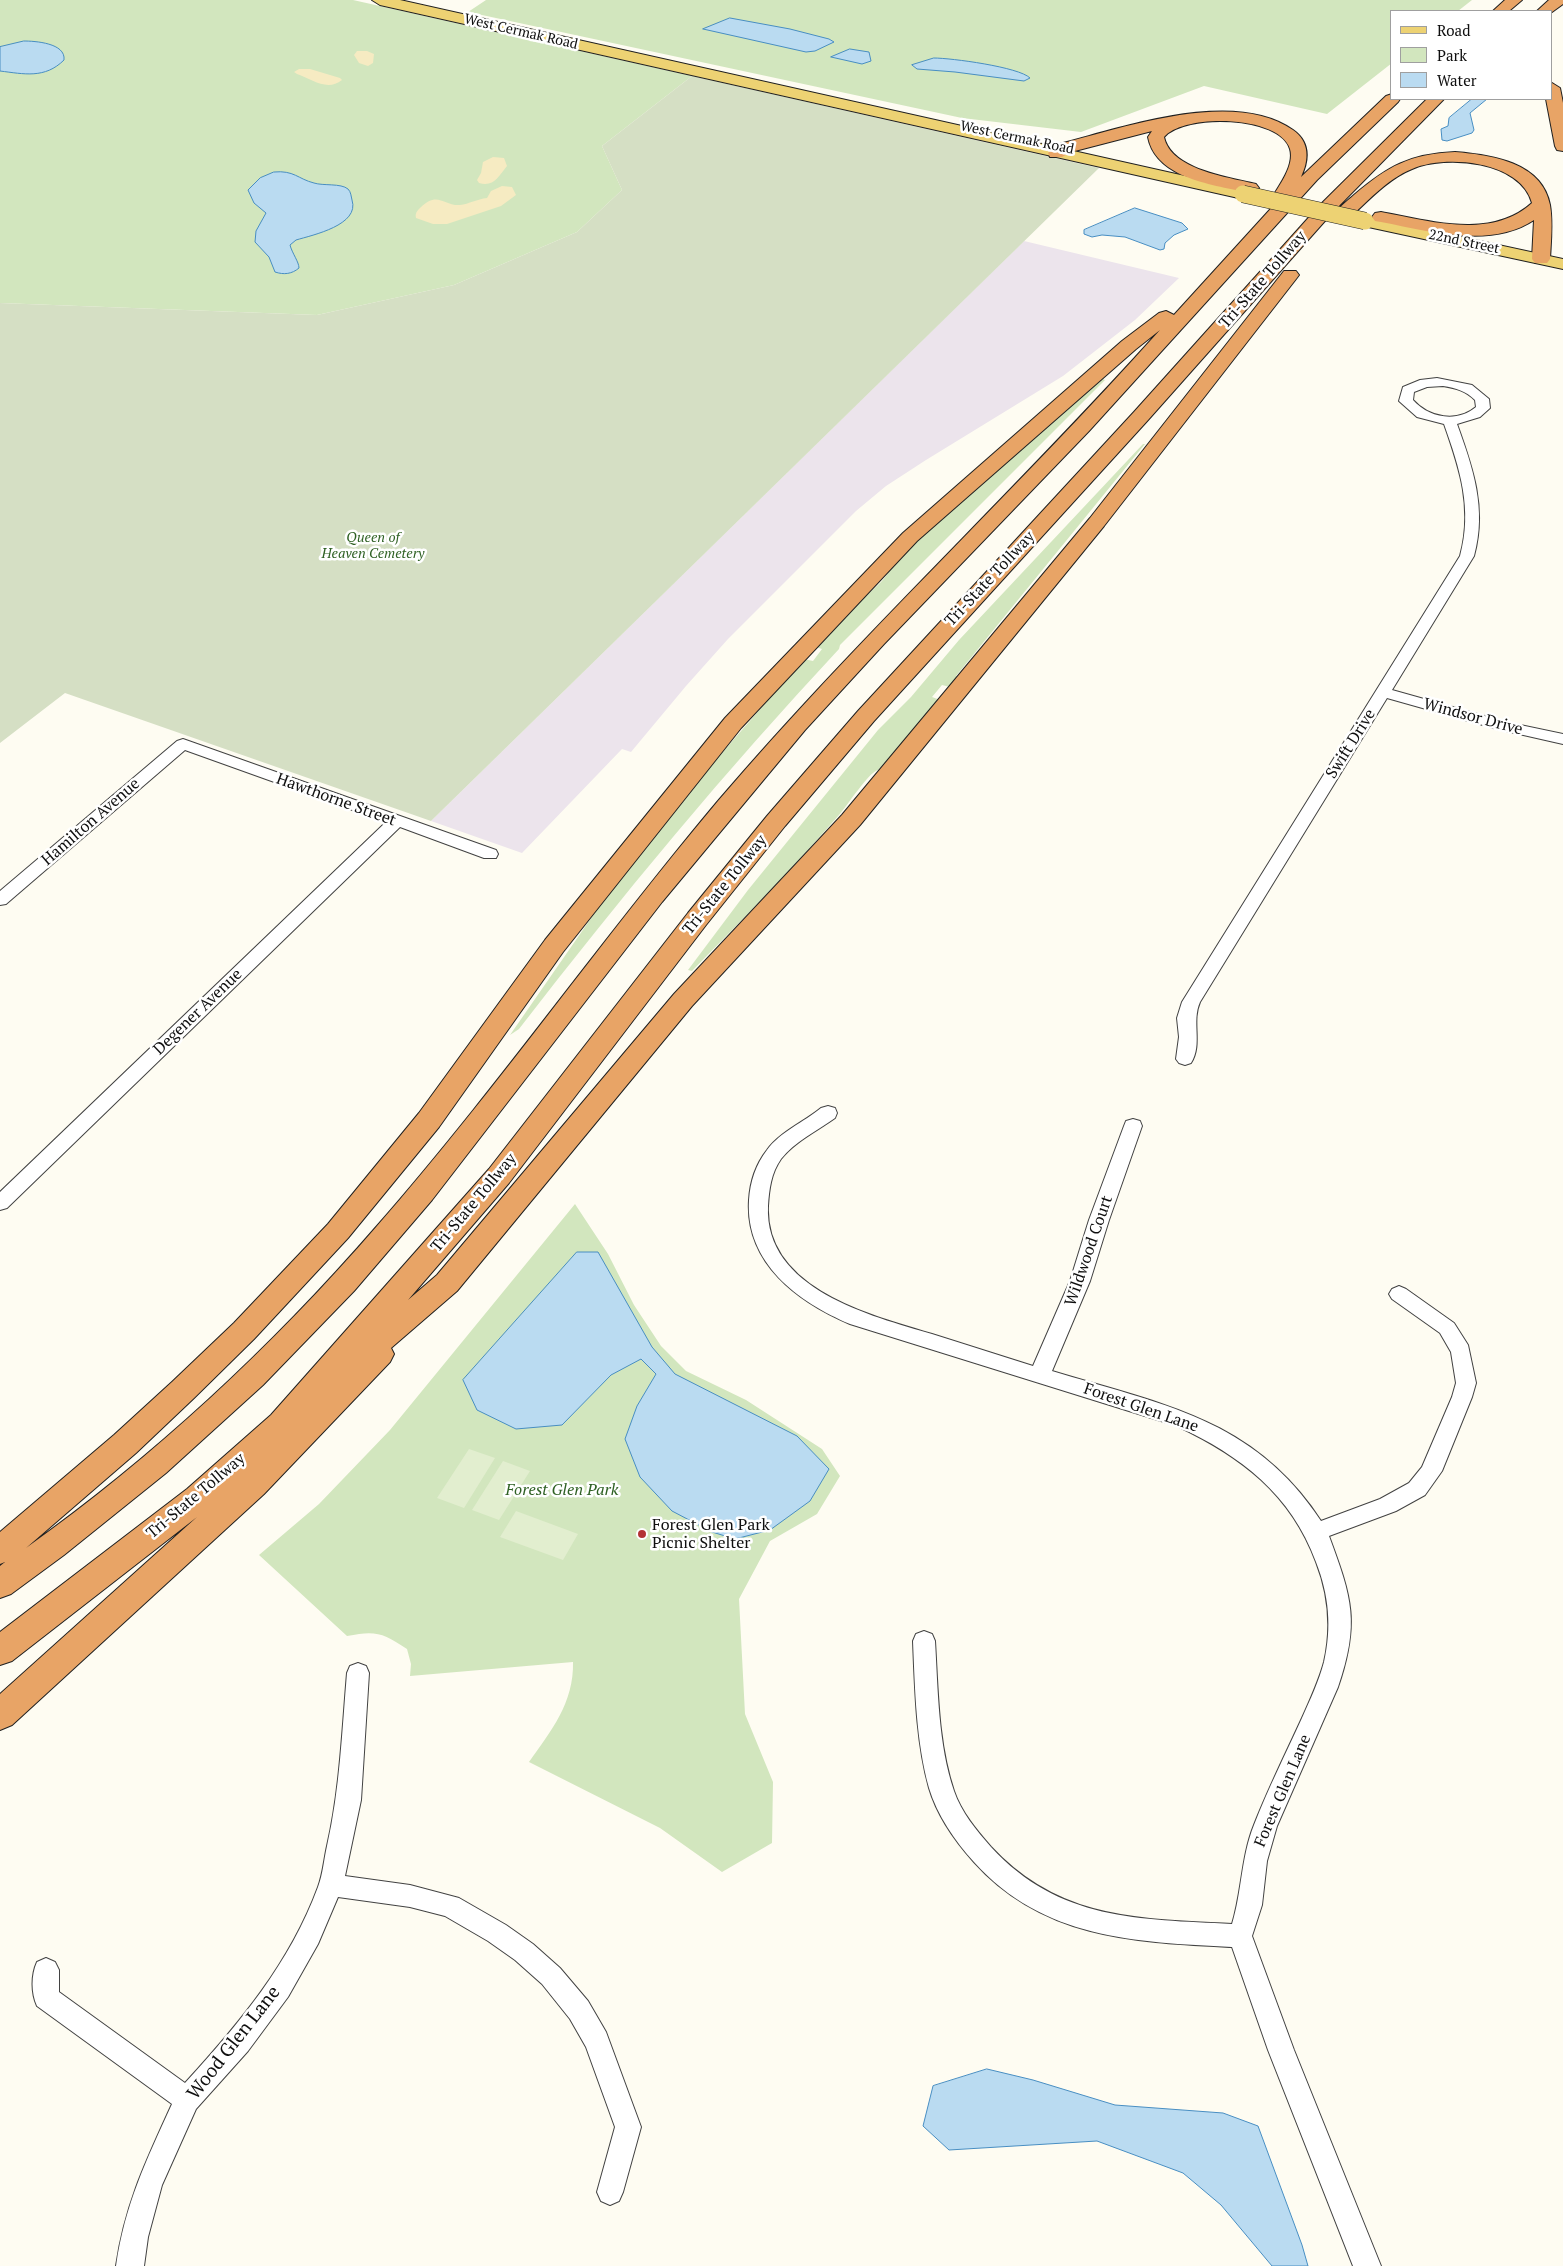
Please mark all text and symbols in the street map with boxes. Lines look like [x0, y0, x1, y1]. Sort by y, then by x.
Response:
legend [1390, 10, 1553, 100]
street label: West Cermak Road [463, 11, 579, 53]
text: Road [1437, 20, 1470, 40]
text: Park [1437, 45, 1467, 65]
text: Water [1437, 70, 1476, 90]
street label: West Cermak Road [959, 118, 1075, 158]
street label: 22nd Street [1427, 226, 1501, 258]
street label: Tri-State Tollway [1215, 227, 1311, 333]
street label: Tri-State Tollway [941, 528, 1039, 630]
park label: Queen of Heaven Cemetery [322, 530, 424, 562]
street label: Windsor Drive [1421, 695, 1525, 739]
street label: Swift Drive [1322, 706, 1380, 782]
street label: Hawthorne Street [274, 769, 398, 831]
street label: Hamilton Avenue [38, 774, 144, 870]
street label: Tri-State Tollway [679, 831, 771, 939]
street label: Degener Avenue [150, 965, 246, 1059]
street label: Tri-State Tollway [427, 1150, 521, 1256]
street label: Wildwood Court [1061, 1193, 1117, 1309]
street label: Forest Glen Lane [1081, 1379, 1201, 1437]
street label: Tri-State Tollway [143, 1449, 249, 1543]
park label: Forest Glen Park [506, 1480, 618, 1500]
place label: Forest Glen Park Picnic Shelter [652, 1515, 770, 1553]
marker: Forest Glen Park Picnic Shelter [636, 1528, 648, 1540]
street label: Forest Glen Lane [1251, 1732, 1315, 1850]
street label: Wood Glen Lane [183, 1982, 285, 2104]

